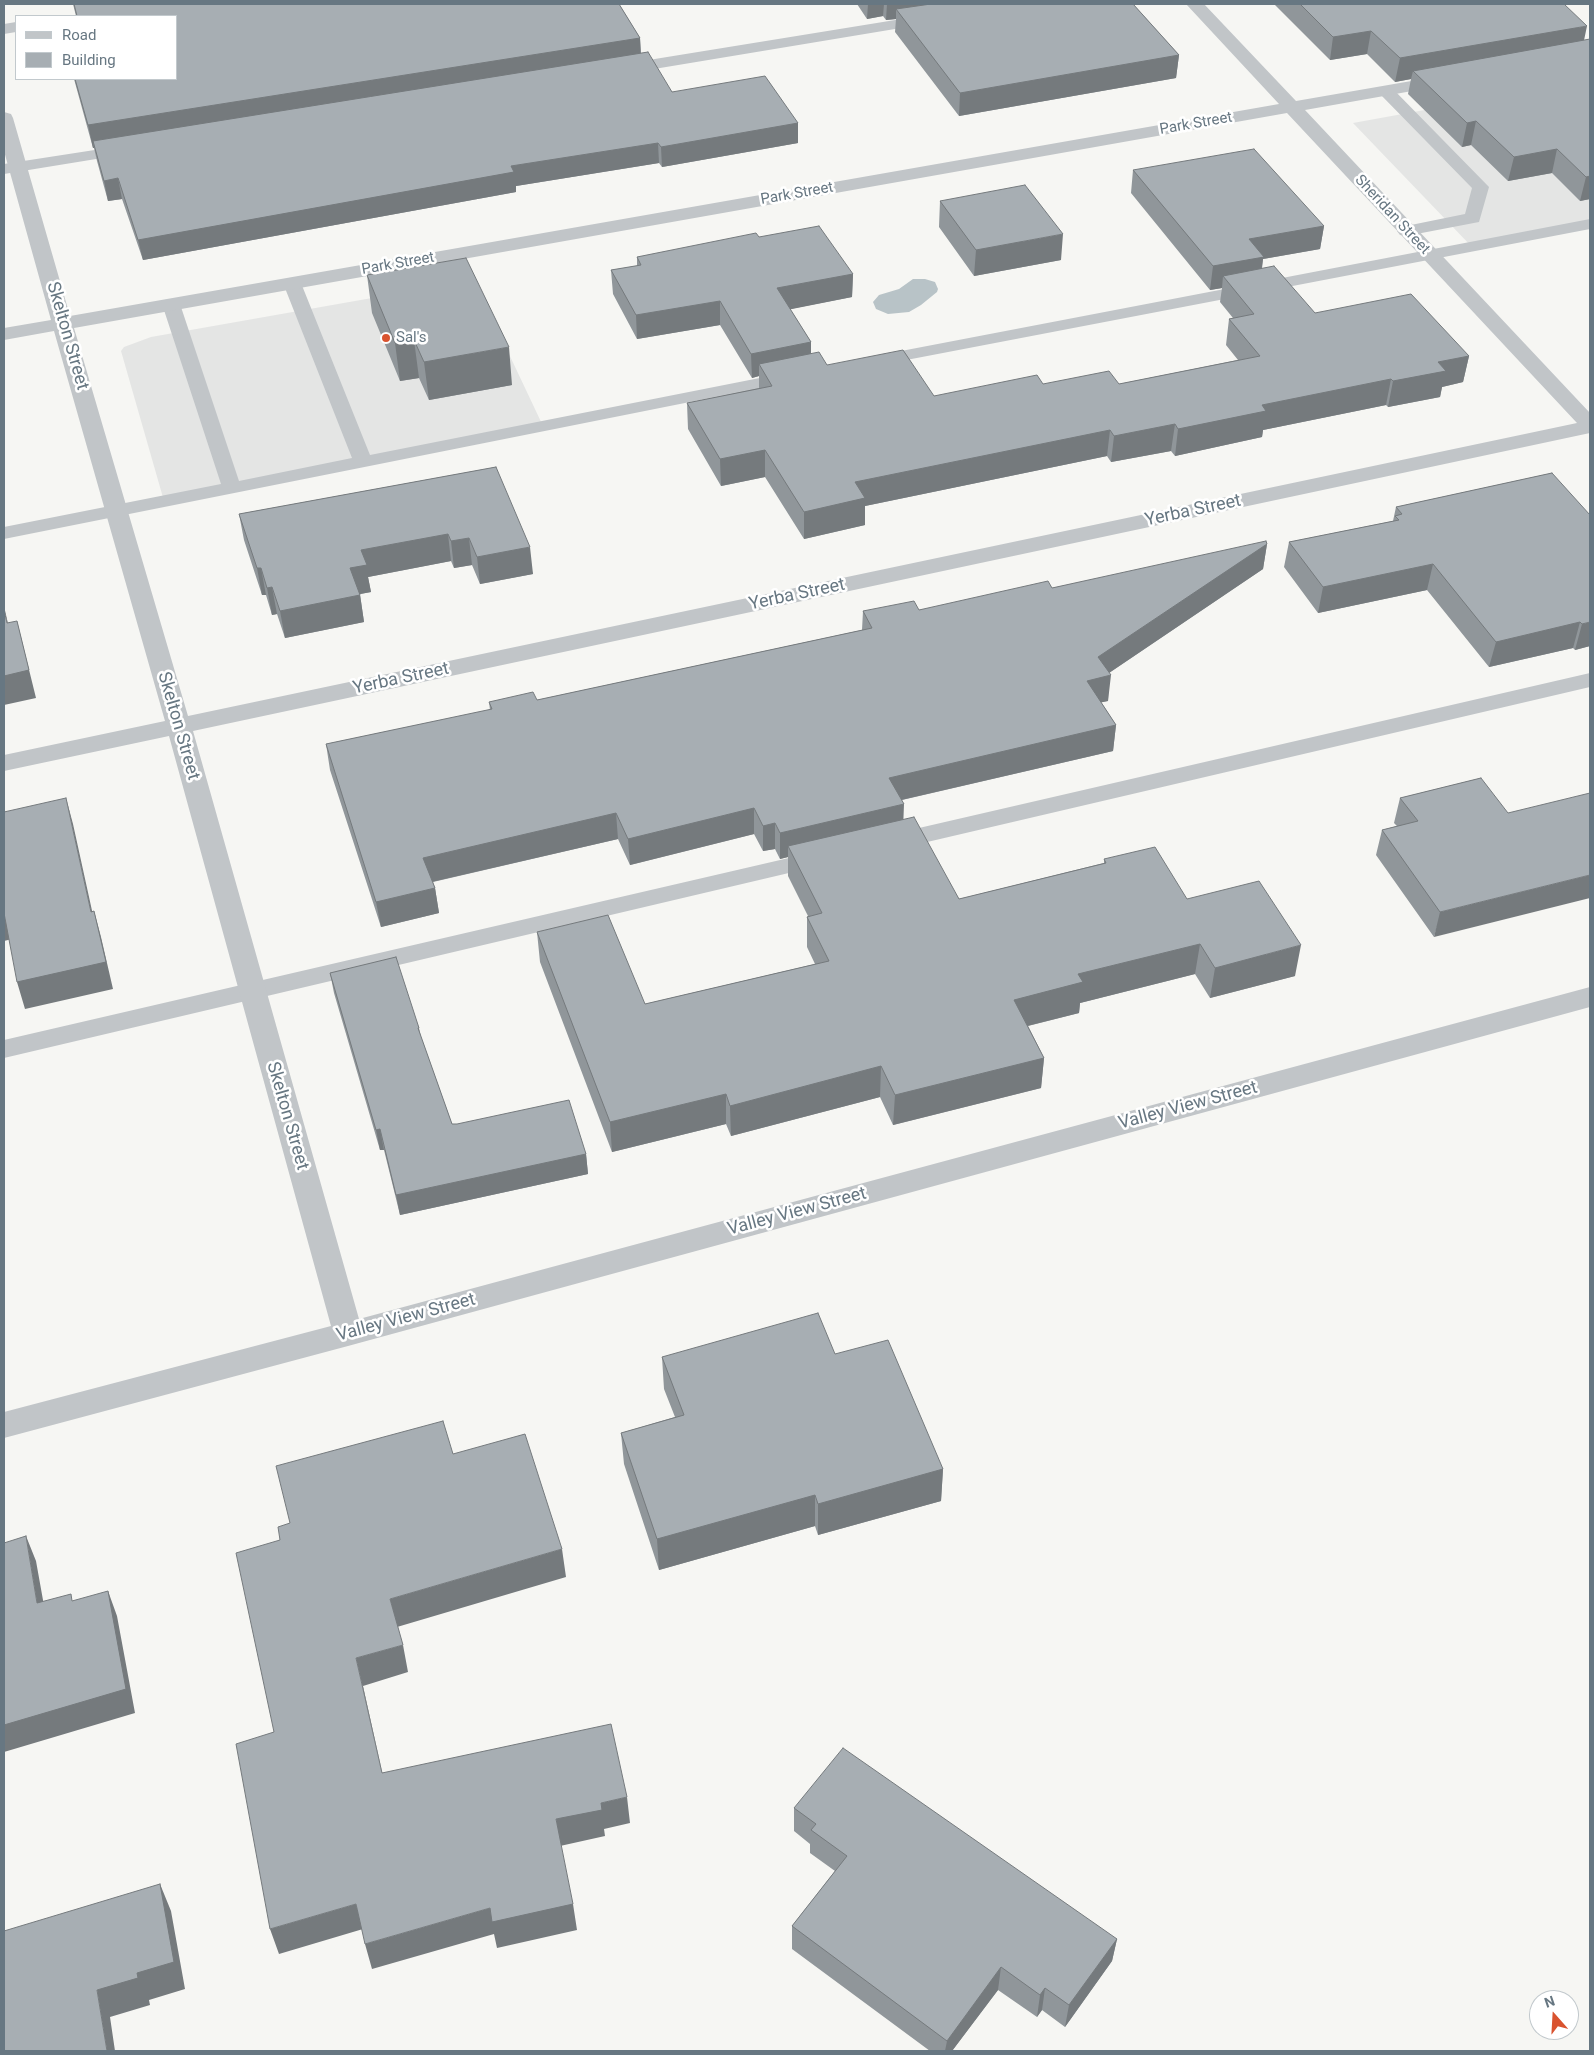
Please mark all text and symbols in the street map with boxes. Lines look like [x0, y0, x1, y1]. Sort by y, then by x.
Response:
legend [15, 15, 178, 80]
text: Road [62, 26, 96, 44]
text: Building [62, 51, 116, 69]
street label: Park Street [1158, 109, 1234, 139]
street label: Sheridan Street [1351, 172, 1433, 258]
street label: Park Street [759, 179, 835, 209]
street label: Park Street [360, 249, 436, 279]
street label: Skelton Street [41, 279, 93, 393]
place label: Sal's [396, 329, 426, 347]
marker: Sal's [380, 332, 392, 344]
street label: Yerba Street [1143, 490, 1243, 532]
street label: Yerba Street [747, 574, 847, 616]
street label: Yerba Street [351, 658, 451, 700]
street label: Skelton Street [152, 669, 204, 783]
street label: Skelton Street [261, 1059, 313, 1173]
street label: Valley View Street [1116, 1077, 1260, 1135]
street label: Valley View Street [725, 1183, 869, 1241]
street label: Valley View Street [334, 1289, 478, 1347]
north arrow [1529, 1990, 1579, 2040]
text: N [1542, 1993, 1557, 2011]

